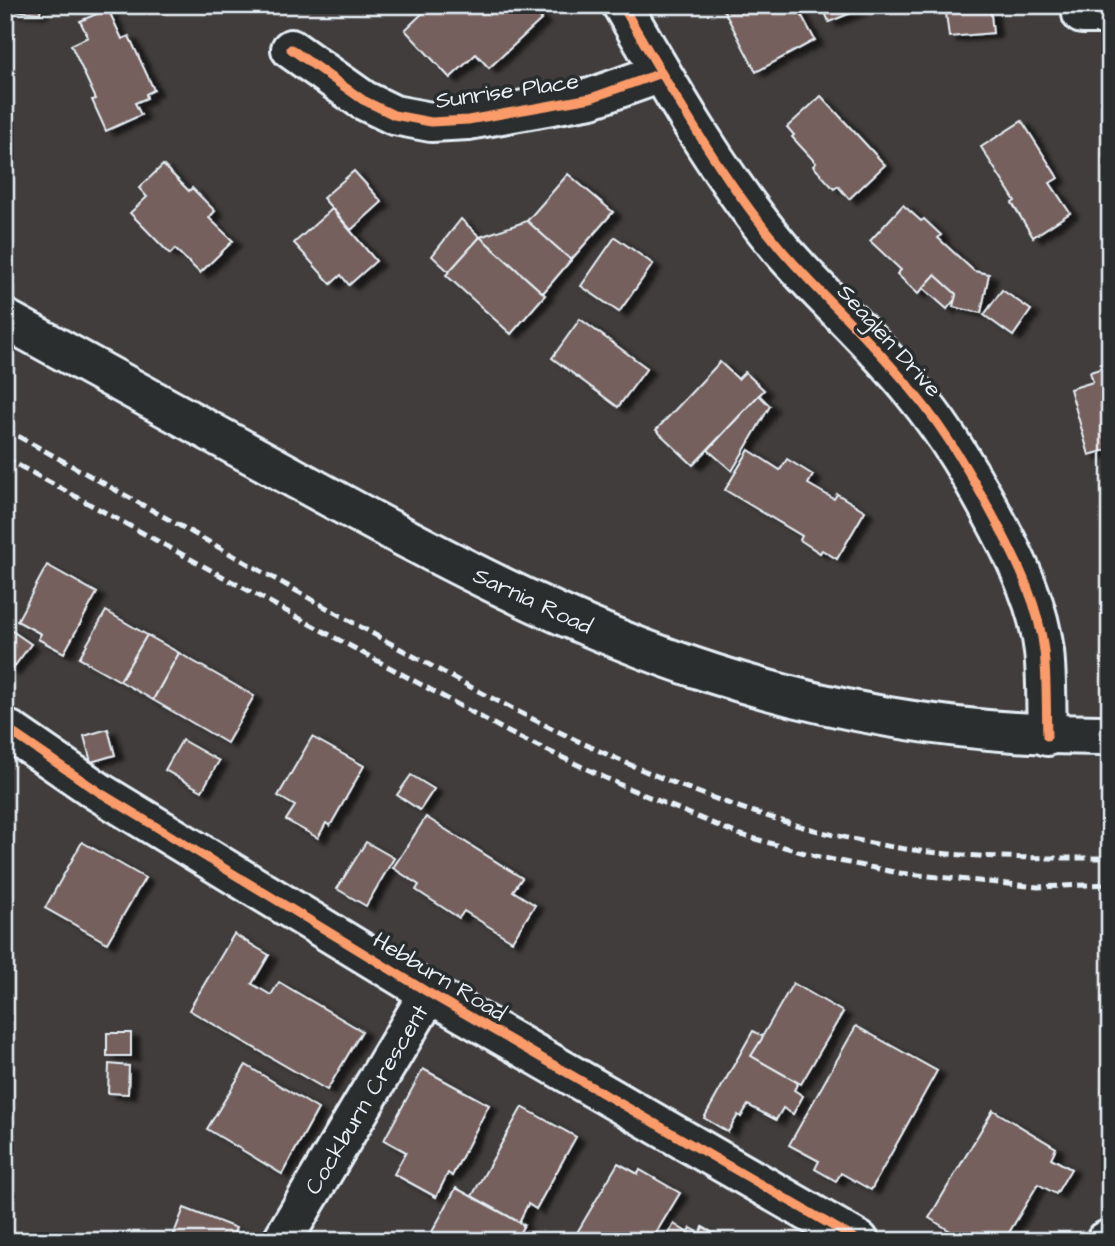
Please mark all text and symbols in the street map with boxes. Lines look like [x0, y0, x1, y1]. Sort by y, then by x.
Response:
street label: Sunrise Place [433, 65, 581, 117]
street label: Seaglen Drive [829, 277, 949, 405]
street label: Sarnia Road [468, 559, 597, 643]
street label: Hebburn Road [367, 924, 512, 1029]
street label: Cockburn Crescent [297, 998, 437, 1201]

